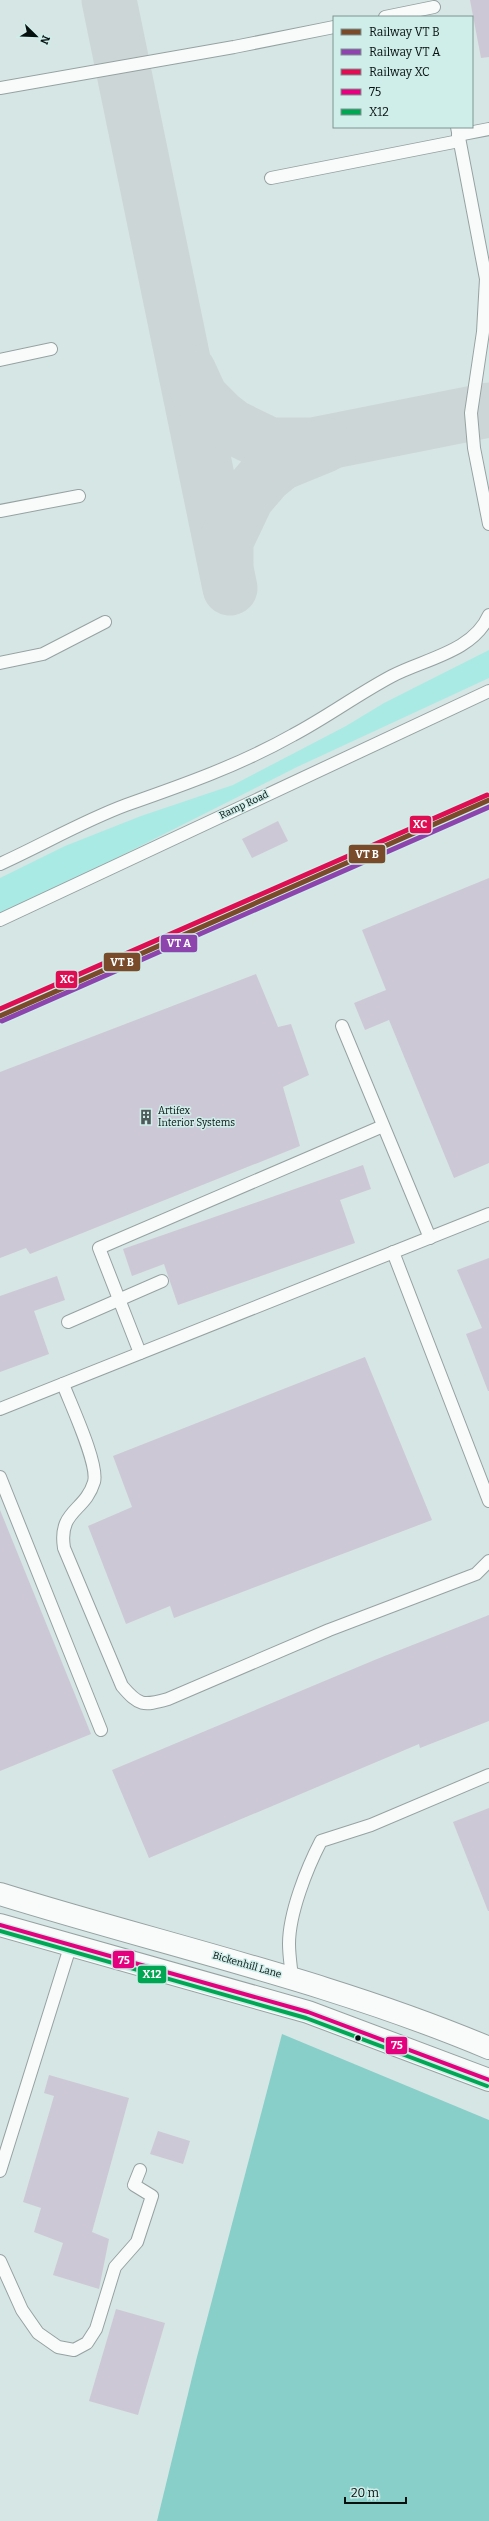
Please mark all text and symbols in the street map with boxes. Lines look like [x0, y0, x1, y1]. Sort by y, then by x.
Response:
north arrow [16, 16, 56, 56]
legend [333, 16, 473, 128]
text: Railway VT B [369, 25, 440, 39]
text: N [37, 33, 52, 47]
text: Railway VT A [369, 45, 441, 59]
text: Railway XC [369, 65, 430, 79]
text: 75 [369, 85, 381, 99]
text: X12 [369, 105, 389, 119]
street label: Ramp Road [217, 788, 271, 822]
line badge: XC [409, 815, 432, 834]
text: XC [413, 818, 427, 831]
line badge: VT B [348, 844, 386, 864]
text: VT B [355, 848, 379, 861]
line badge: VT A [160, 934, 198, 953]
text: VT A [167, 937, 191, 950]
line badge: VT B [103, 952, 141, 972]
text: VT B [110, 956, 134, 969]
line badge: XC [55, 970, 78, 989]
text: XC [60, 973, 74, 986]
place label: Artifex Interior Systems [158, 1105, 235, 1129]
building icon: Artifex Interior Systems [137, 1108, 155, 1126]
street label: Bickenhill Lane [211, 1949, 283, 1981]
line badge: 75 [112, 1950, 135, 1969]
text: 75 [118, 1954, 130, 1967]
line badge: X12 [137, 1965, 167, 1984]
text: X12 [143, 1968, 161, 1981]
unlabelled marker [353, 2033, 363, 2043]
line badge: 75 [385, 2036, 408, 2055]
text: 75 [391, 2039, 403, 2052]
scale bar [345, 2479, 406, 2505]
text: 20 m [351, 2486, 380, 2500]

